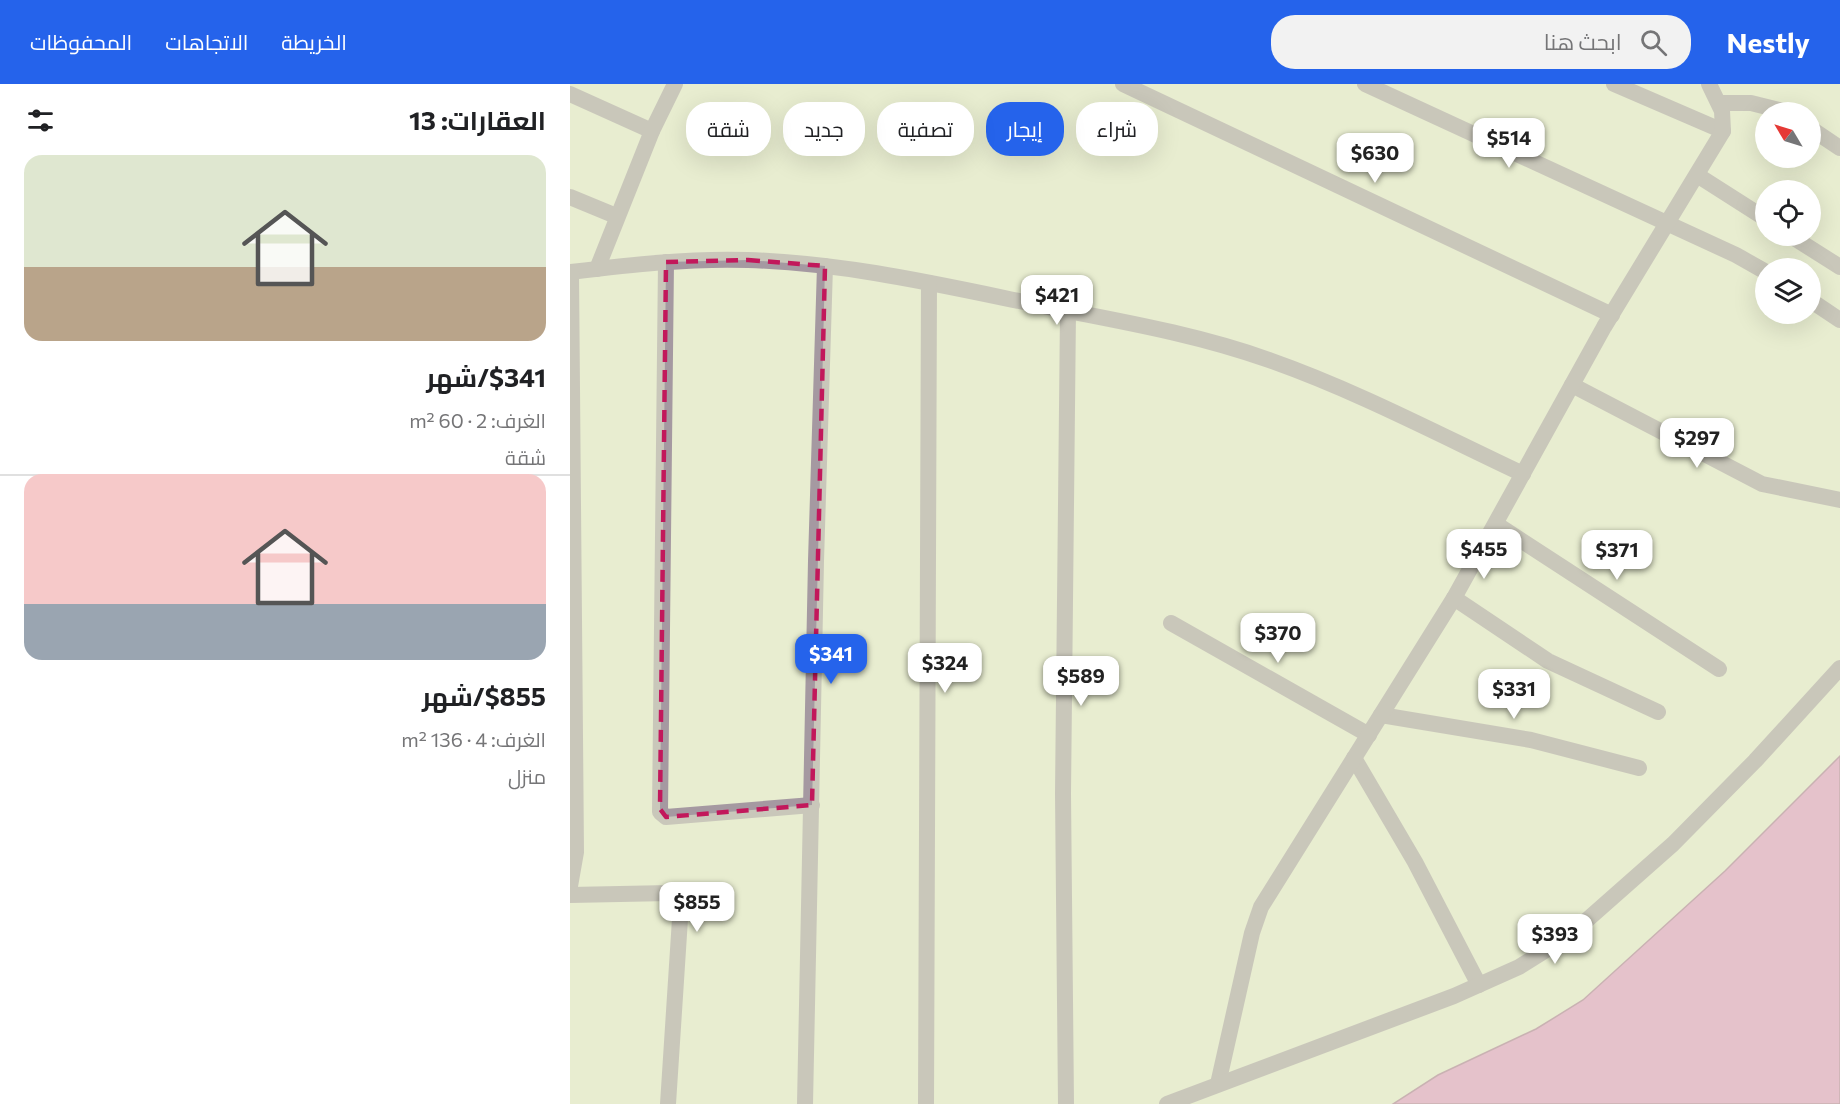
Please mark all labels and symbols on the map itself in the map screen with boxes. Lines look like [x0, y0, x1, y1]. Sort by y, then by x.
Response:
north arrow [1755, 102, 1821, 168]
pin: $514 [1473, 118, 1545, 169]
pin: $630 [1339, 133, 1411, 184]
pin: $421 [1021, 275, 1093, 326]
pin: $297 [1661, 418, 1733, 469]
pin: $455 [1448, 529, 1520, 580]
pin: $371 [1581, 530, 1653, 581]
pin: $370 [1242, 613, 1314, 664]
pin: $341 [795, 634, 867, 685]
pin: $324 [909, 643, 981, 694]
pin: $589 [1045, 656, 1117, 707]
pin: $331 [1478, 669, 1550, 720]
pin: $855 [661, 882, 733, 933]
pin: $393 [1519, 914, 1591, 965]

